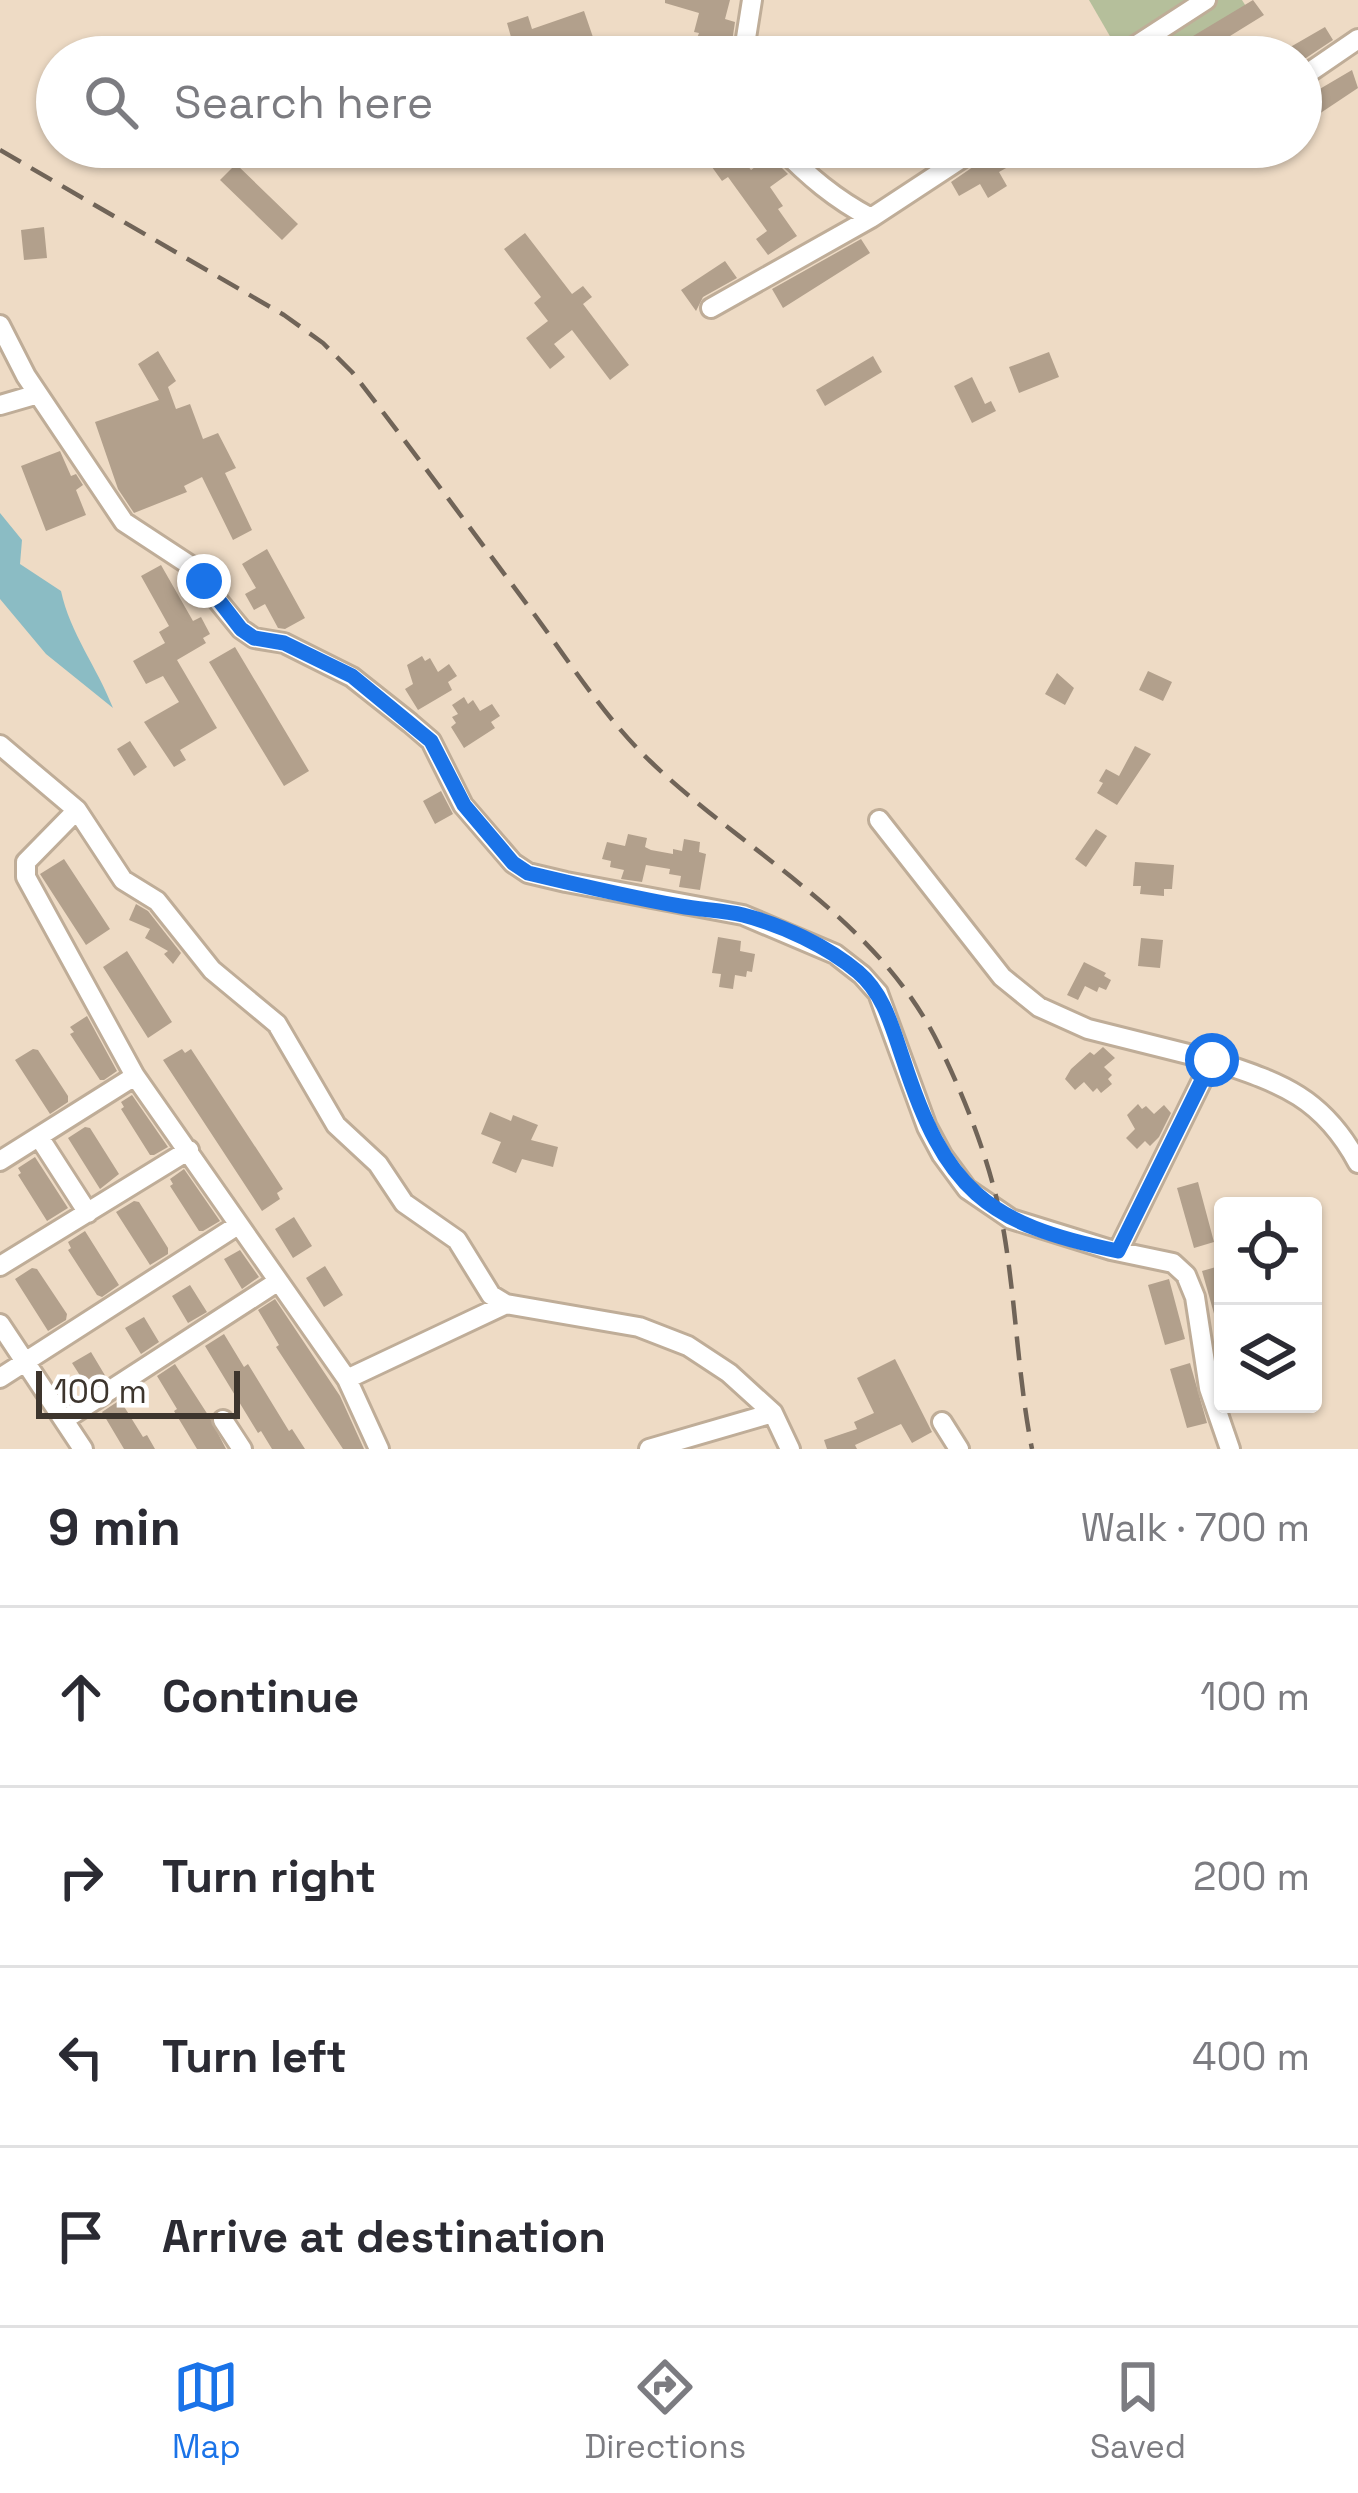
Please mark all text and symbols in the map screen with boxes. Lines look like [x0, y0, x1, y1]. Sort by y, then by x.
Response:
search box [36, 36, 1322, 168]
icon: search [78, 69, 144, 135]
text: Search here [174, 74, 433, 131]
route end [177, 554, 231, 608]
route start [1185, 1033, 1239, 1087]
map controls [1214, 1197, 1322, 1413]
button: locate [1214, 1197, 1322, 1305]
button: layers [1214, 1305, 1322, 1413]
scale bar [36, 1365, 240, 1418]
text: 100 m [54, 1371, 147, 1413]
text: 9 min [48, 1495, 181, 1560]
text: Walk · 700 m [1081, 1503, 1310, 1552]
icon: ahead [48, 1664, 114, 1730]
text: Continue [162, 1668, 359, 1725]
text: 100 m [1200, 1672, 1310, 1721]
icon: right [48, 1844, 114, 1910]
text: Turn right [162, 1848, 376, 1905]
text: 200 m [1193, 1852, 1310, 1901]
icon: left [48, 2024, 114, 2090]
text: Turn left [162, 2028, 347, 2085]
text: 400 m [1192, 2032, 1310, 2081]
icon: arrive [48, 2204, 114, 2270]
text: Arrive at destination [162, 2208, 606, 2265]
tab: Map [172, 2354, 241, 2468]
tab: Directions [584, 2354, 746, 2468]
tab: Saved [1090, 2354, 1186, 2468]

